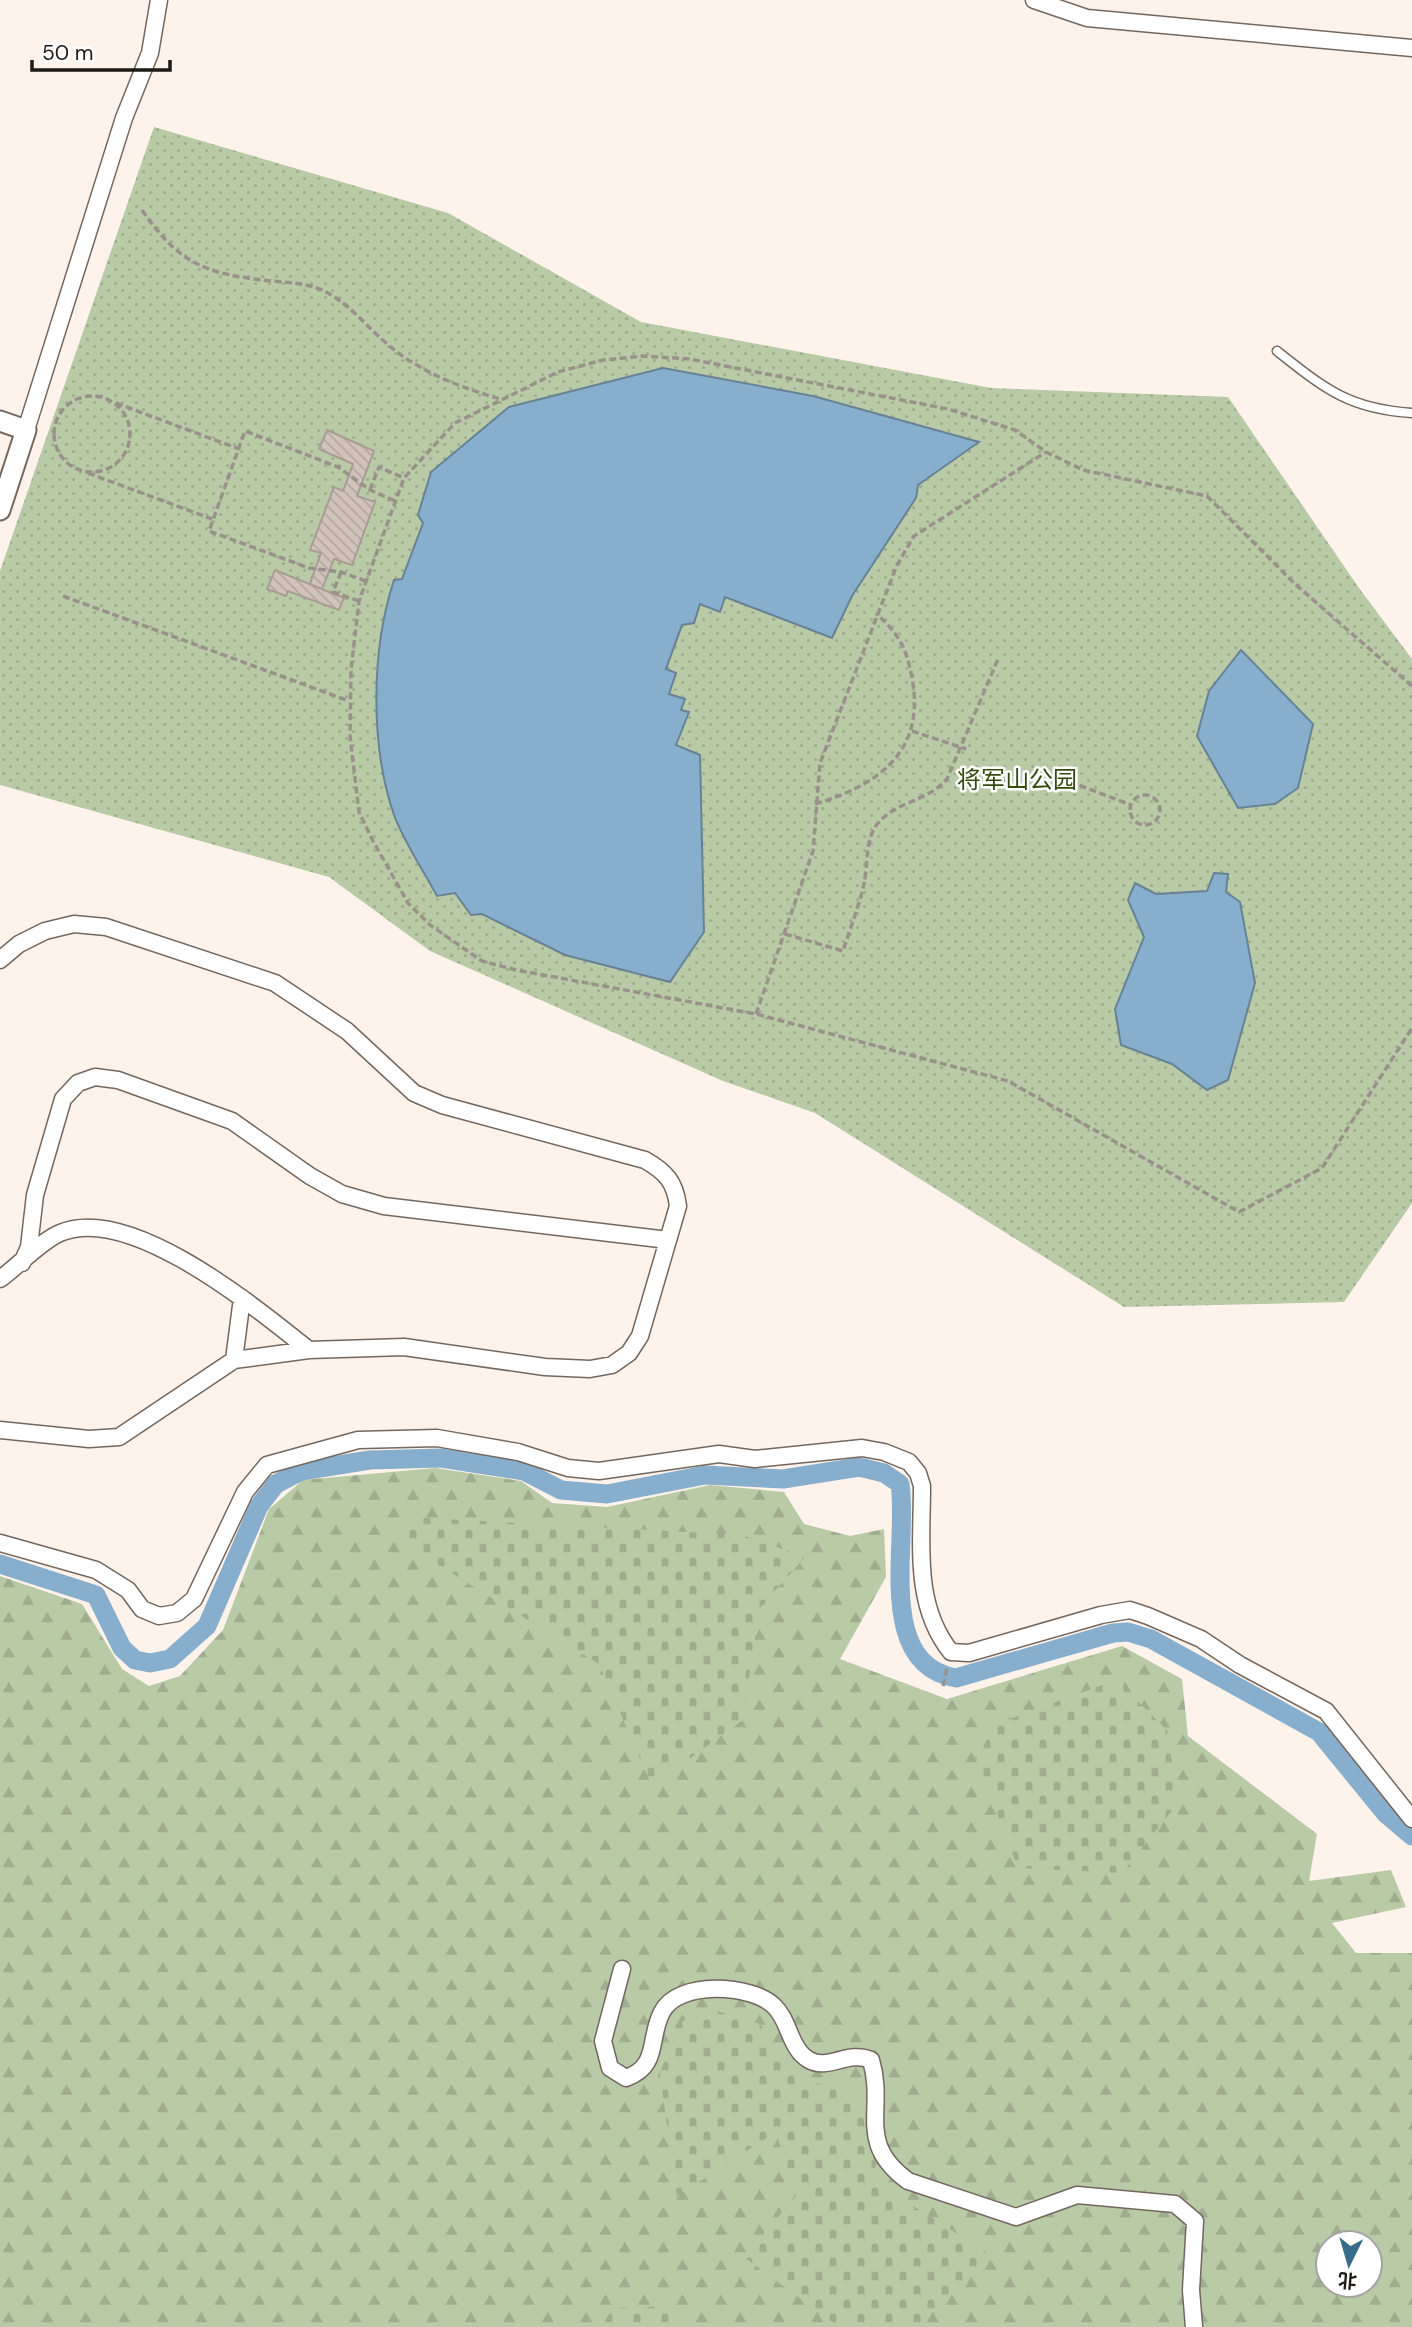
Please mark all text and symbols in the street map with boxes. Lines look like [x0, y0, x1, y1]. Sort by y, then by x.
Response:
scale bar [32, 28, 170, 72]
text: 50 m [42, 39, 93, 67]
park label: 将军山公园 [957, 764, 1077, 795]
north arrow [1314, 2229, 1384, 2299]
text: 北 [1337, 2267, 1358, 2294]

